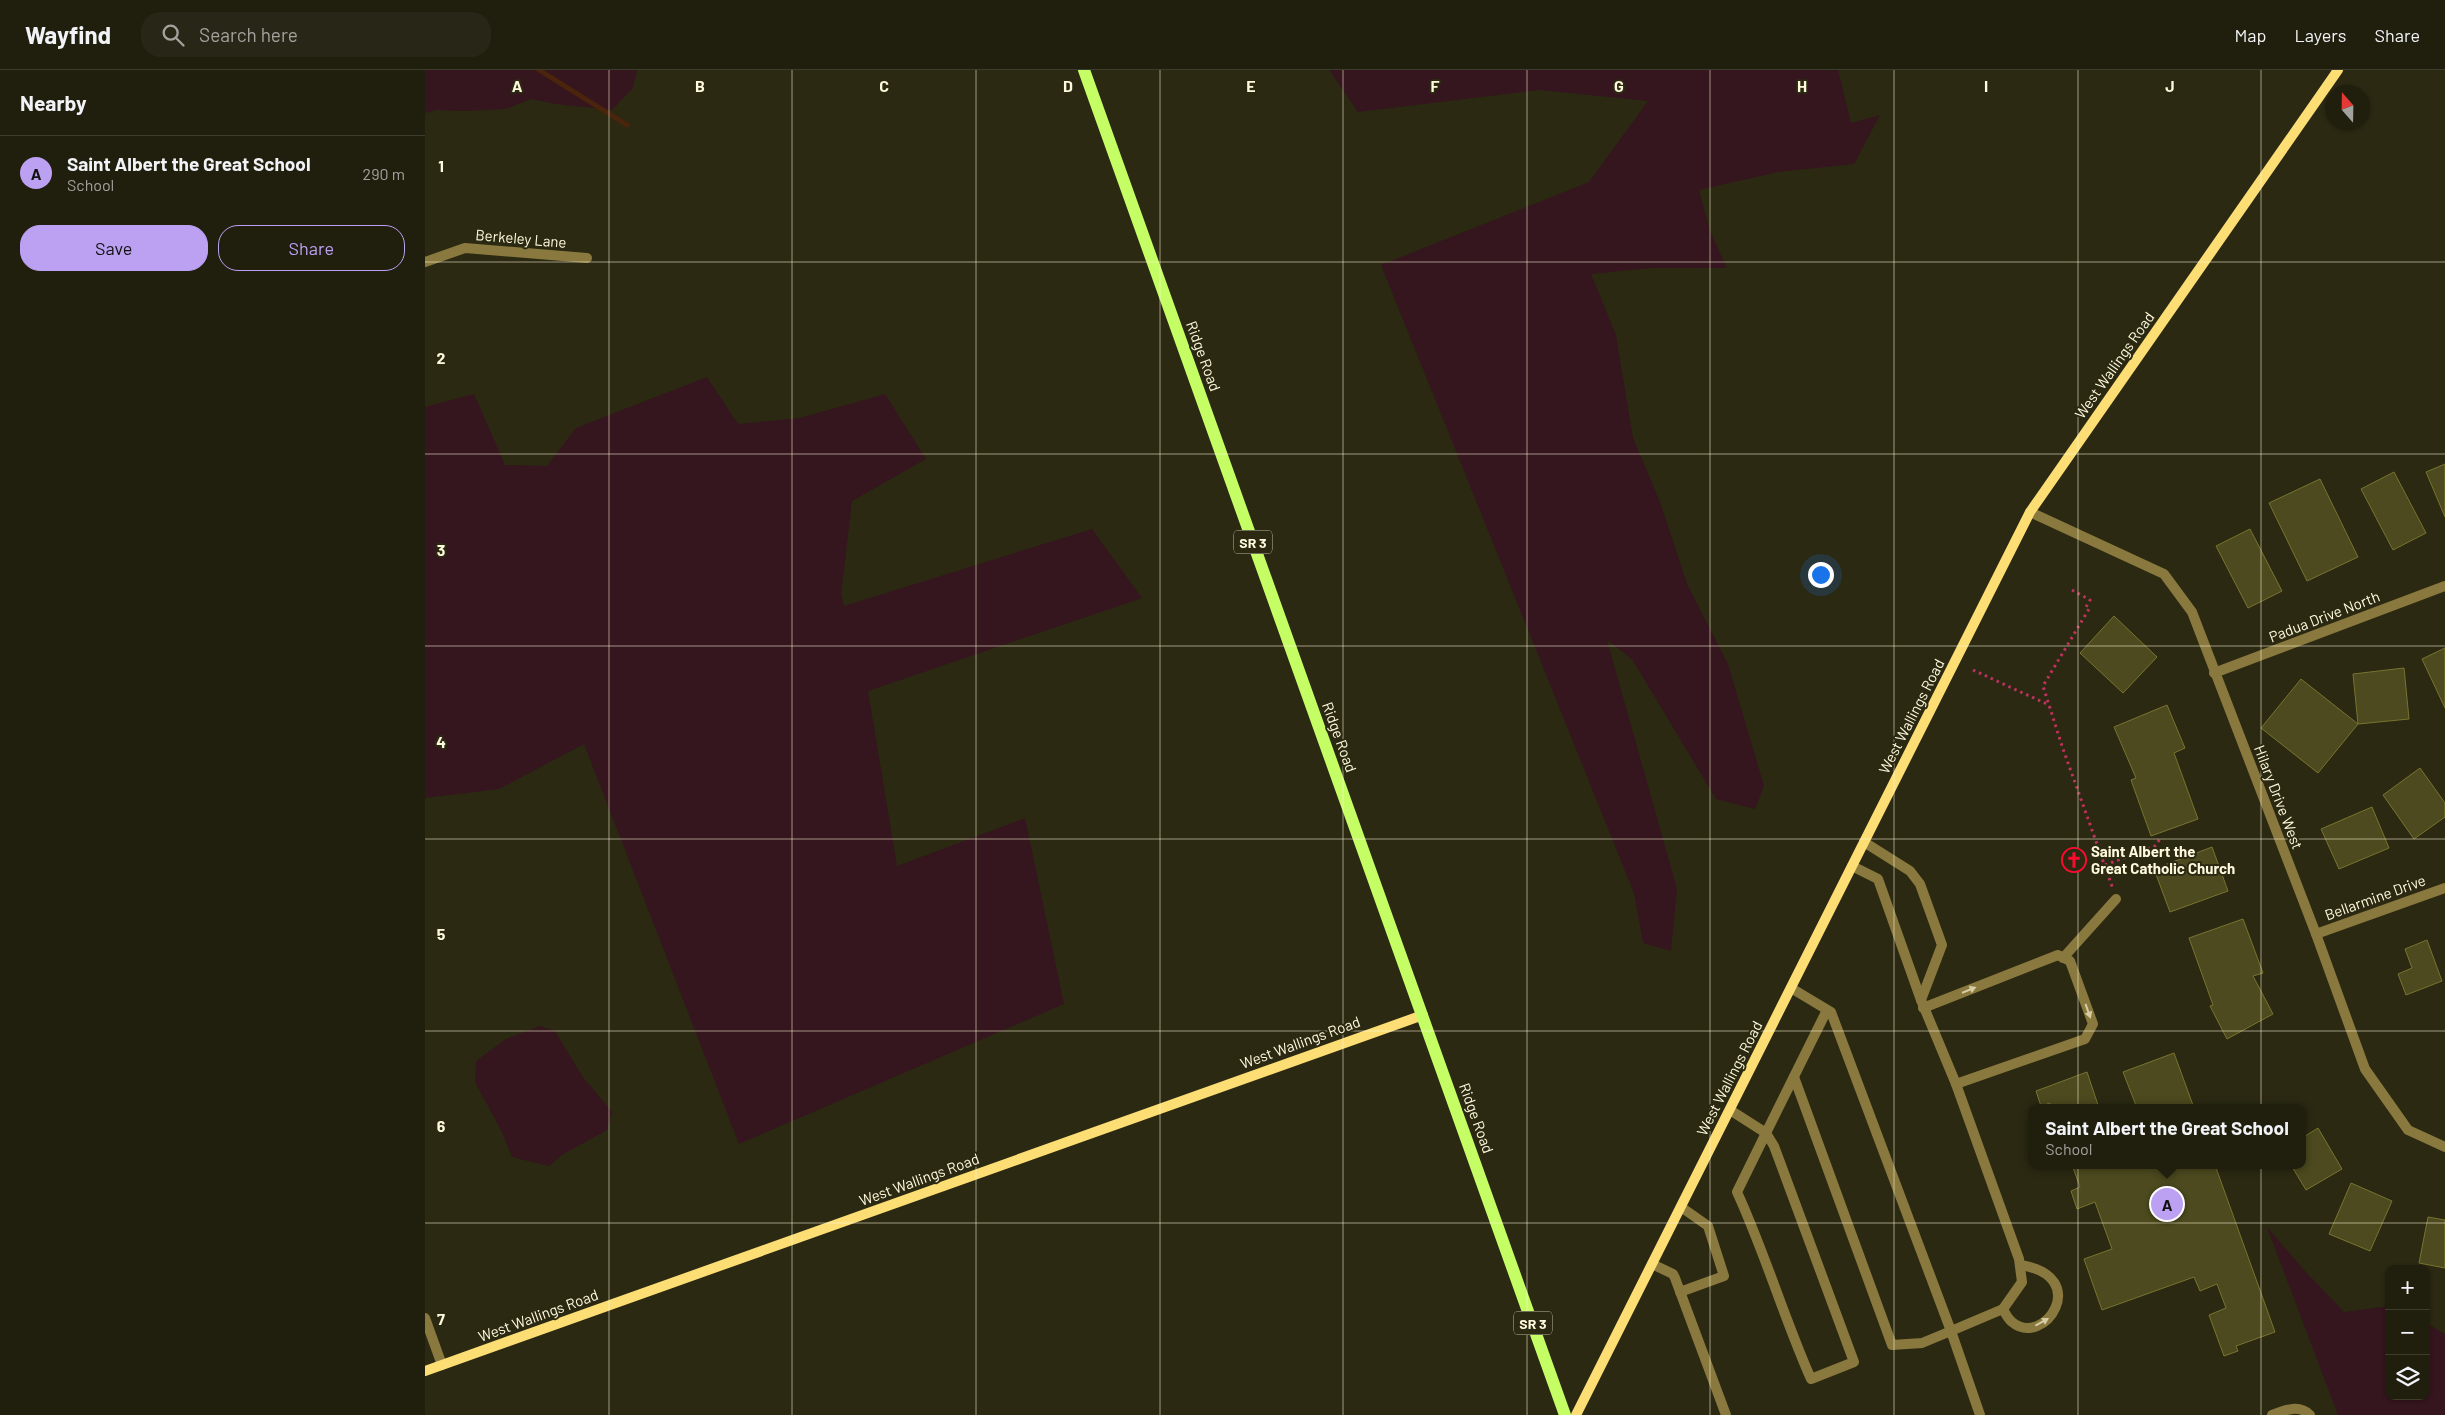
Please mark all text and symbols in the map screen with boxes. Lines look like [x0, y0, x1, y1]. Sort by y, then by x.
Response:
search box [141, 12, 491, 57]
text: Wayfind [25, 20, 111, 49]
icon: search [159, 21, 187, 49]
text: Search here [199, 23, 298, 46]
text: Map [2234, 24, 2266, 46]
text: Layers [2294, 24, 2347, 46]
text: Share [2375, 24, 2420, 46]
text: A [512, 76, 523, 95]
text: B [695, 76, 705, 95]
text: C [879, 76, 889, 95]
text: D [1063, 76, 1073, 95]
text: E [1246, 76, 1256, 95]
text: F [1431, 76, 1440, 95]
text: G [1614, 76, 1624, 95]
text: H [1797, 76, 1807, 95]
text: I [1984, 76, 1988, 95]
text: J [2165, 76, 2175, 95]
north arrow [2325, 85, 2370, 130]
text: Nearby [20, 90, 86, 115]
text: Saint Albert the Great School [67, 152, 311, 175]
text: 1 [438, 156, 444, 175]
text: A [31, 164, 41, 183]
text: 290 m [363, 164, 405, 183]
text: School [67, 175, 114, 194]
button: Save [20, 225, 208, 271]
button: Share [218, 225, 405, 271]
street label: Berkeley Lane [475, 225, 567, 251]
street label: West Wallings Road [2070, 308, 2158, 422]
street label: Ridge Road [1183, 318, 1225, 394]
text: 2 [437, 348, 446, 367]
road number: SR 3 [1234, 531, 1272, 554]
text: 3 [437, 540, 445, 559]
your location [1808, 562, 1834, 588]
street label: Padua Drive North [2266, 587, 2382, 645]
street label: West Wallings Road [1874, 656, 1948, 776]
street label: Ridge Road [1319, 699, 1361, 775]
text: 4 [436, 732, 446, 751]
street label: Hilary Drive West [2251, 742, 2307, 852]
place label: Saint Albert the Great Catholic Church [2091, 842, 2235, 877]
church icon: Saint Albert the Great Catholic Church [2061, 847, 2087, 873]
street label: Bellarmine Drive [2322, 870, 2428, 924]
text: 5 [437, 924, 446, 943]
one-way arrow [1962, 986, 1976, 994]
one-way arrow [2084, 1004, 2092, 1019]
street label: West Wallings Road [1238, 1012, 1362, 1072]
street label: West Wallings Road [1692, 1018, 1766, 1138]
street label: Ridge Road [1456, 1080, 1498, 1156]
popup [2028, 1104, 2306, 1169]
text: 6 [437, 1116, 446, 1135]
text: Saint Albert the Great School [2045, 1116, 2289, 1139]
text: School [2045, 1139, 2093, 1158]
street label: West Wallings Road [857, 1149, 981, 1209]
pin: A [2151, 1185, 2183, 1223]
map controls [2385, 1265, 2430, 1400]
button: + [2385, 1265, 2430, 1310]
street label: West Wallings Road [476, 1285, 600, 1345]
text: 7 [437, 1309, 445, 1328]
button: − [2385, 1310, 2430, 1355]
road number: SR 3 [1514, 1312, 1552, 1334]
one-way arrow [2035, 1318, 2049, 1327]
button: layers [2385, 1355, 2430, 1400]

